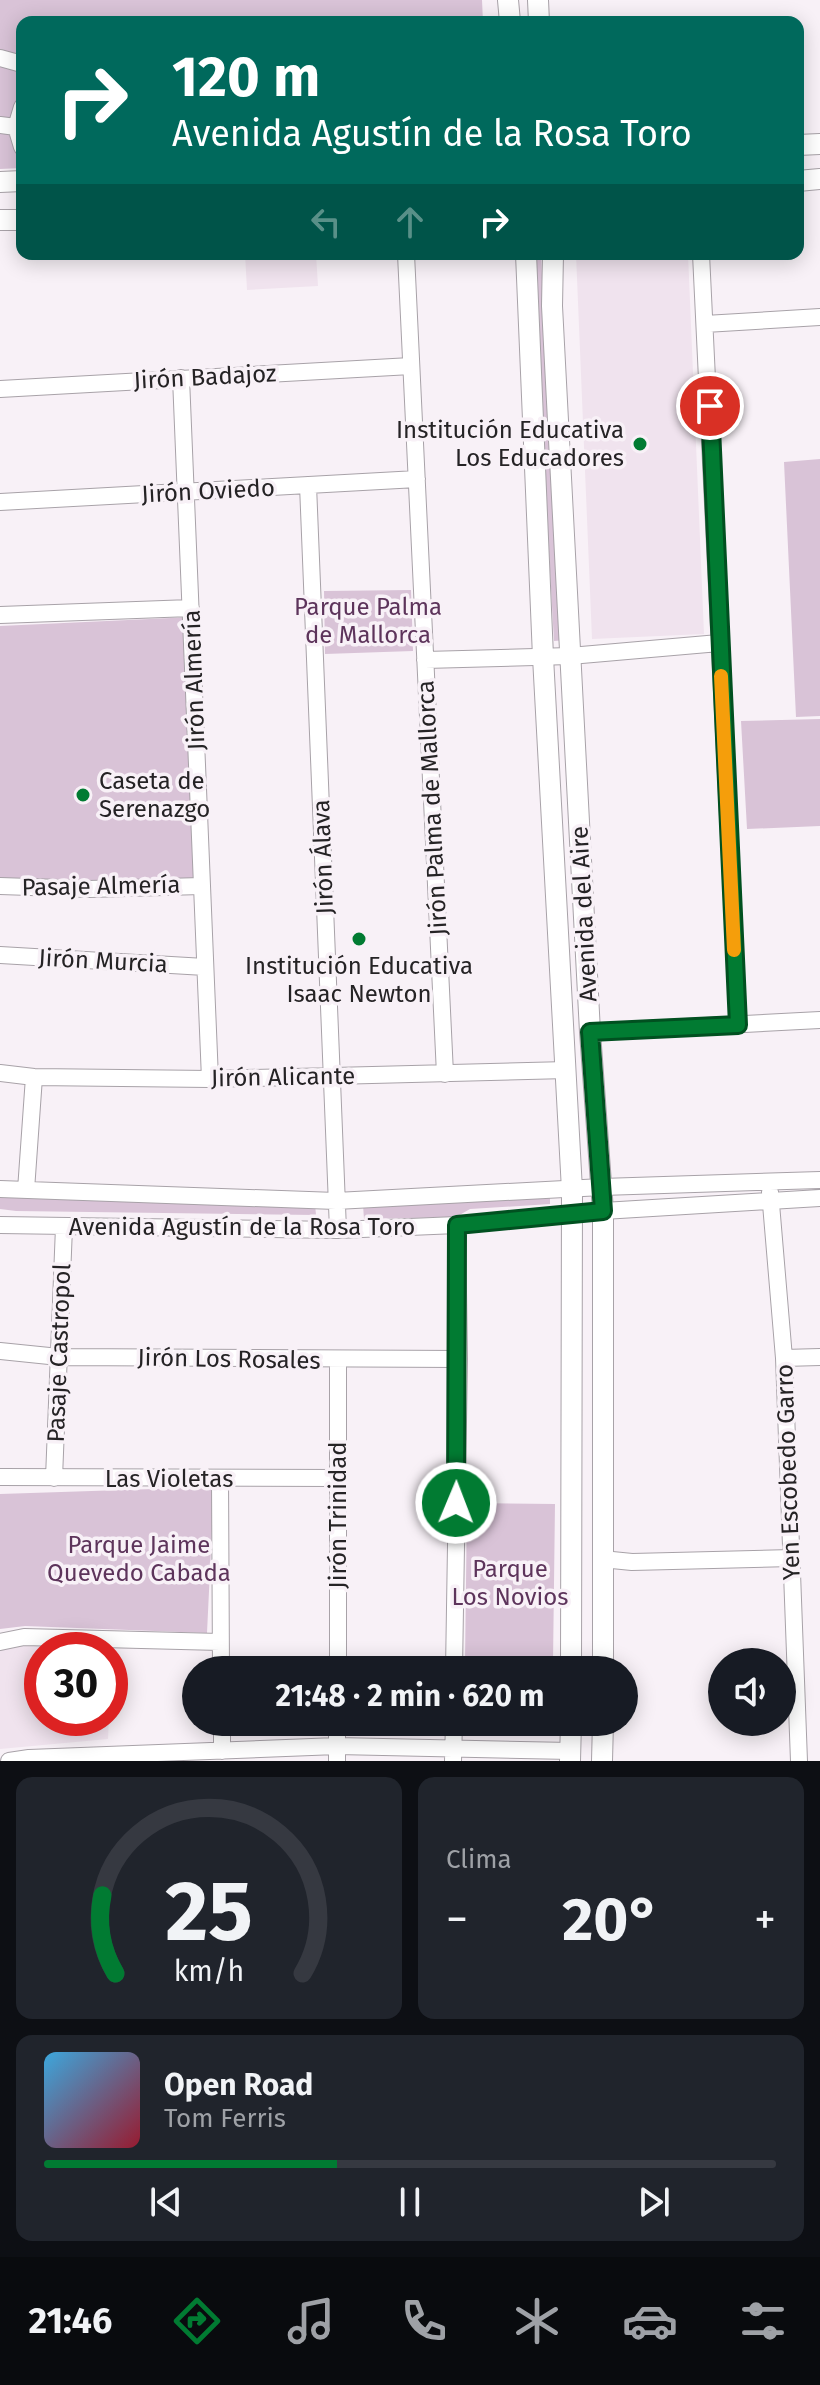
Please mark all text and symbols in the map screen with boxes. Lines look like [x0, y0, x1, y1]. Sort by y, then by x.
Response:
text: 120 m [172, 44, 320, 111]
icon: right [40, 48, 144, 152]
text: Avenida Agustín de la Rosa Toro [172, 112, 692, 156]
icon: left [304, 200, 348, 244]
icon: ahead [388, 200, 432, 244]
icon: right [472, 200, 516, 244]
street label: Jirón Badajoz [133, 359, 277, 395]
pin [676, 372, 744, 440]
icon: arrive [688, 384, 732, 428]
place label: Institución Educativa Los Educadores [396, 416, 624, 472]
marker: Institución Educativa Los Educadores [631, 435, 649, 453]
street label: Jirón Oviedo [140, 474, 276, 508]
park label: Parque Palma de Mallorca [294, 593, 442, 649]
street label: Jirón Almería [178, 609, 210, 751]
street label: Jirón Palma de Mallorca [411, 680, 453, 936]
place label: Caseta de Serenazgo [99, 767, 210, 823]
marker: Caseta de Serenazgo [74, 786, 92, 804]
street label: Jirón Álava [306, 799, 339, 915]
street label: Avenida del Aire [565, 825, 603, 1003]
street label: Pasaje Almería [21, 871, 181, 901]
marker: Institución Educativa Isaac Newton [350, 930, 368, 948]
street label: Jirón Murcia [38, 944, 168, 978]
place label: Institución Educativa Isaac Newton [245, 952, 473, 1008]
street label: Jirón Alicante [211, 1062, 355, 1092]
street label: Avenida Agustín de la Rosa Toro [69, 1213, 415, 1241]
street label: Pasaje Castropol [42, 1263, 76, 1443]
street label: Jirón Los Rosales [137, 1343, 321, 1375]
street label: Yen Escobedo Garro [770, 1363, 806, 1581]
street label: Jirón Trinidad [324, 1441, 352, 1589]
position arrow [414, 1461, 498, 1545]
street label: Las Violetas [105, 1465, 233, 1493]
park label: Parque Jaime Quevedo Cabada [47, 1531, 231, 1587]
park label: Parque Los Novios [451, 1555, 569, 1611]
speed limit sign: 30 [24, 1632, 128, 1736]
map controls [708, 1648, 796, 1736]
button: sound [708, 1648, 796, 1736]
text: 21:48 · 2 min · 620 m [276, 1678, 544, 1714]
text: Clima [446, 1844, 512, 1875]
text: 25 [165, 1862, 253, 1962]
text: 20° [562, 1884, 660, 1956]
text: − [446, 1893, 468, 1946]
text: + [754, 1893, 776, 1946]
text: km/h [174, 1954, 244, 1989]
text: Open Road [164, 2067, 313, 2103]
text: Tom Ferris [164, 2103, 286, 2134]
icon: previous [144, 2180, 188, 2224]
icon: pause [388, 2180, 432, 2224]
icon: next [632, 2180, 676, 2224]
icon: directions [169, 2293, 225, 2349]
icon: music [283, 2293, 339, 2349]
icon: phone [396, 2293, 452, 2349]
icon: climate [509, 2293, 565, 2349]
icon: car [622, 2293, 678, 2349]
icon: filters [735, 2293, 791, 2349]
text: 21:46 [29, 2299, 112, 2343]

